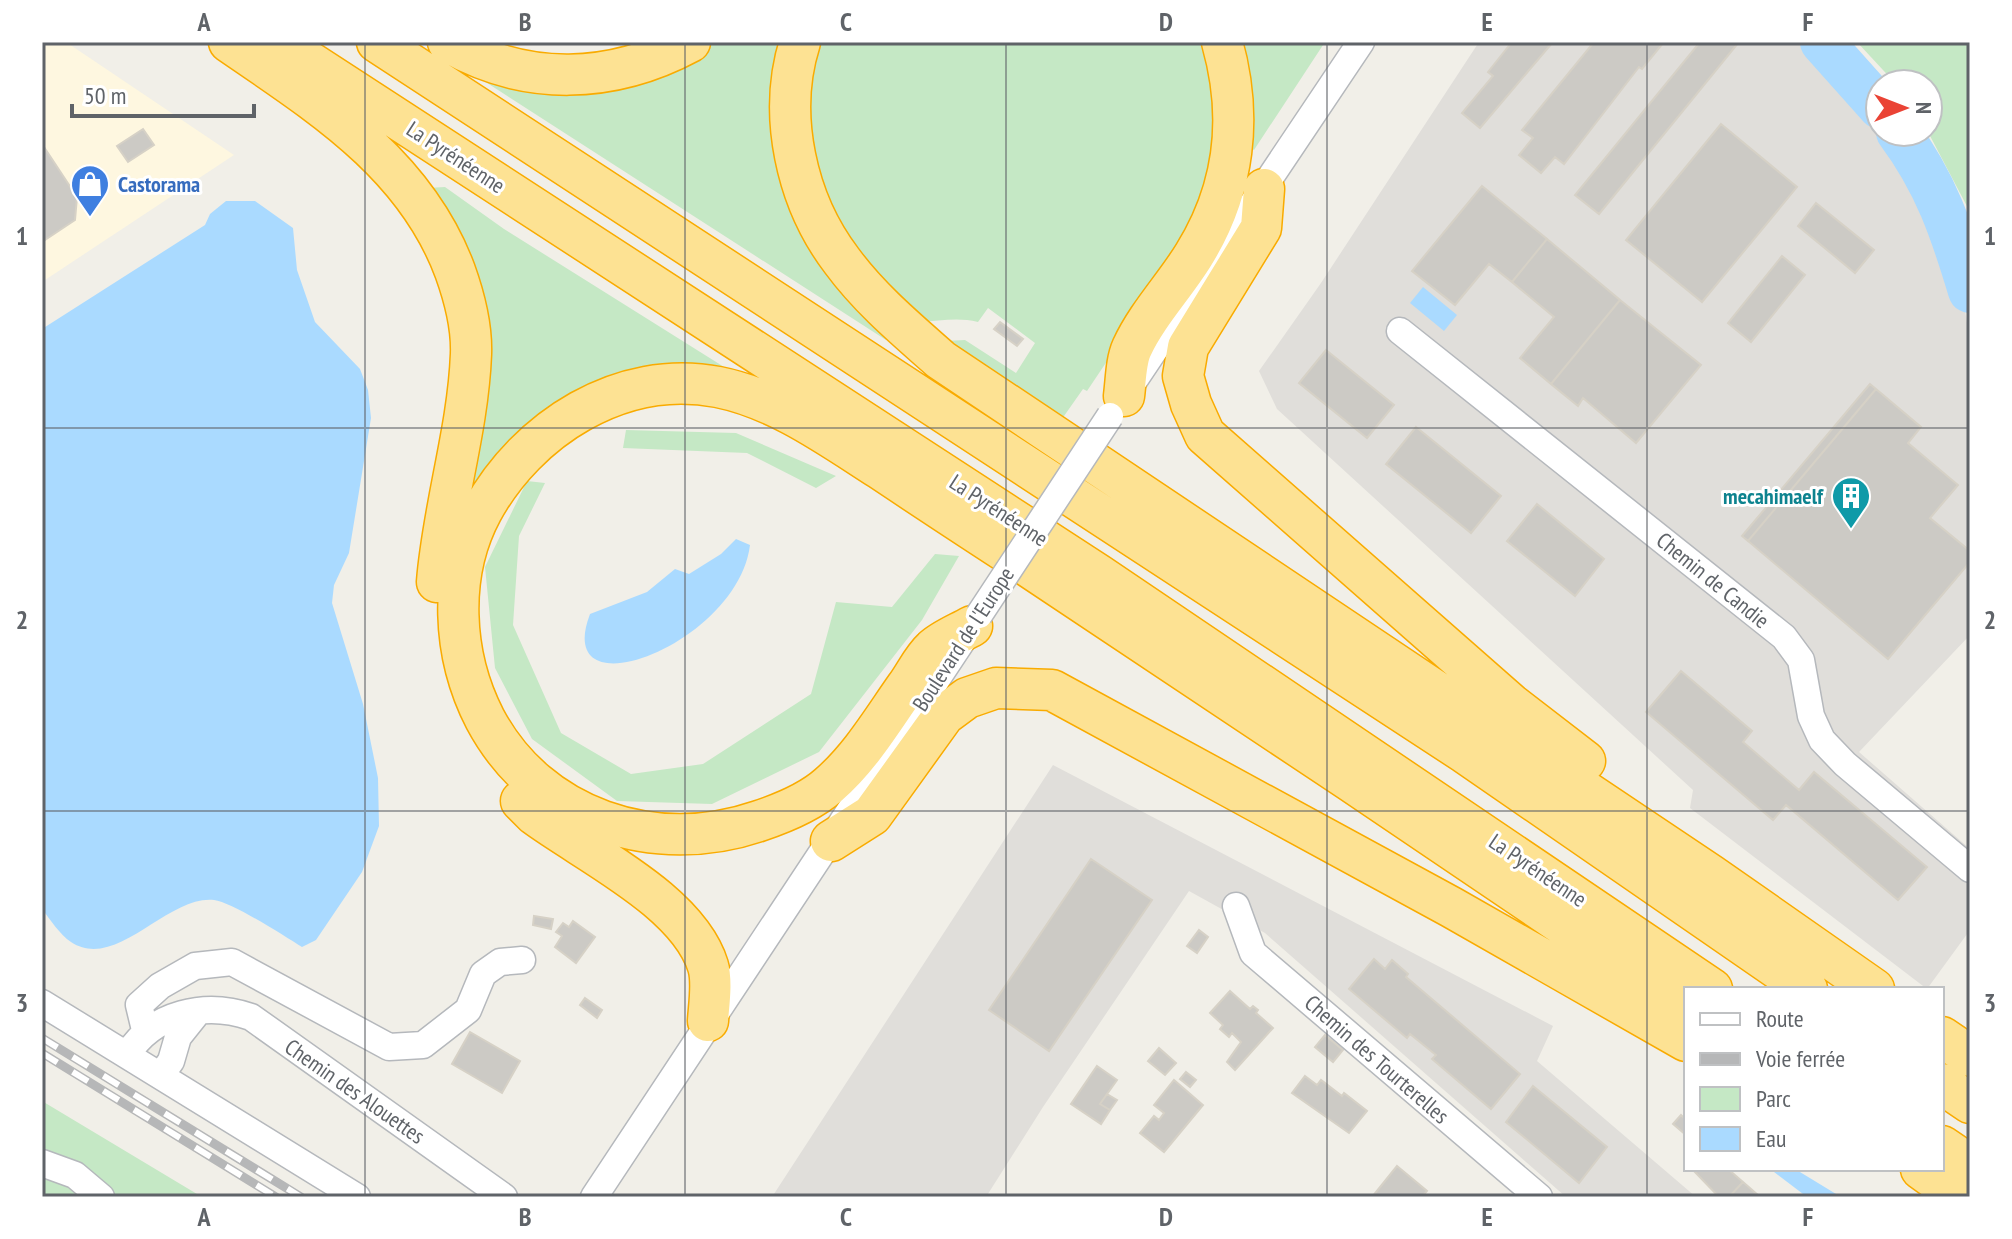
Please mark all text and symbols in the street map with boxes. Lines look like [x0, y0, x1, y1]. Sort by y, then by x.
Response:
text: A [196, 5, 211, 38]
text: B [519, 5, 532, 38]
text: C [840, 5, 852, 38]
text: D [1159, 5, 1173, 38]
text: E [1481, 5, 1493, 38]
text: F [1803, 5, 1814, 38]
scale bar [72, 68, 254, 118]
north arrow [1864, 68, 1944, 148]
text: 50 m [84, 80, 126, 111]
text: N [1910, 102, 1938, 114]
street label: La Pyrénéenne [402, 115, 510, 199]
shop icon: Castorama [69, 163, 111, 218]
place label: Castorama [118, 170, 200, 198]
text: 1 [16, 219, 28, 252]
text: 1 [1984, 219, 1996, 252]
street label: La Pyrénéenne [945, 468, 1053, 552]
building icon: mecahimaelf [1830, 475, 1872, 530]
place label: mecahimaelf [1723, 482, 1824, 510]
street label: Chemin de Candie [1651, 526, 1775, 634]
street label: Boulevard de l'Europe [906, 562, 1020, 716]
text: 2 [16, 603, 28, 636]
text: 2 [1984, 603, 1996, 636]
street label: La Pyrénéenne [1484, 827, 1592, 913]
text: 3 [16, 986, 28, 1019]
text: 3 [1984, 986, 1996, 1019]
legend [1684, 987, 1944, 1171]
street label: Chemin des Tourterelles [1299, 989, 1455, 1129]
text: Route [1756, 1003, 1804, 1034]
street label: Chemin des Alouettes [280, 1032, 430, 1150]
text: Voie ferrée [1755, 1043, 1845, 1074]
text: Parc [1756, 1083, 1791, 1114]
text: Eau [1756, 1123, 1786, 1154]
text: A [196, 1200, 211, 1233]
text: B [519, 1200, 532, 1233]
text: C [840, 1200, 852, 1233]
text: D [1159, 1200, 1173, 1233]
text: E [1481, 1200, 1493, 1233]
text: F [1803, 1200, 1814, 1233]

